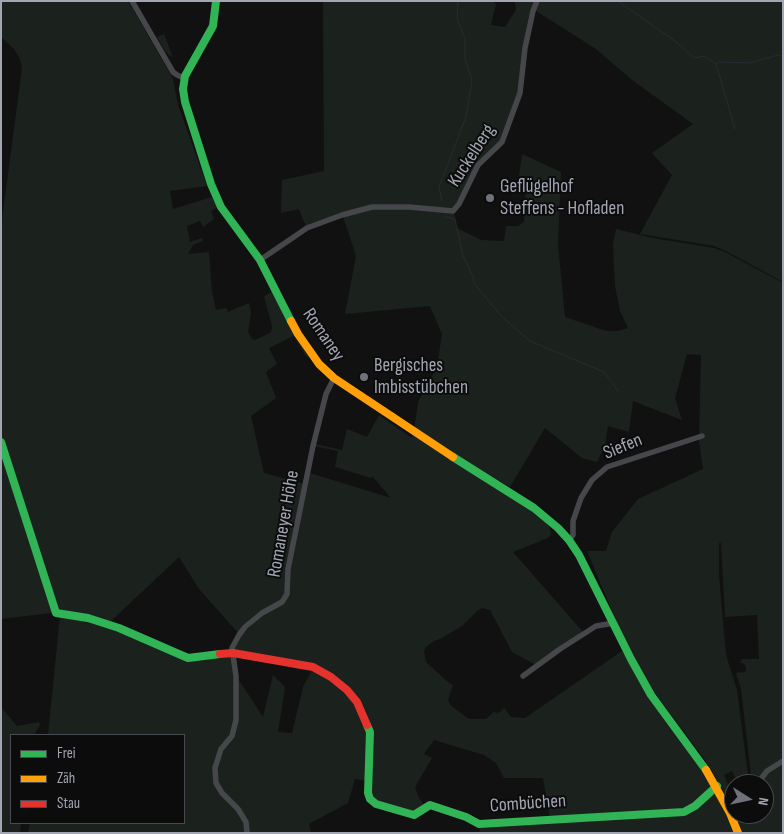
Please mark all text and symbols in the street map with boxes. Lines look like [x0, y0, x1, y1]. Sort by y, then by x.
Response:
street label: Kuckelberg [443, 120, 501, 192]
place label: Geflügelhof Steffens - Hofladen [500, 176, 624, 220]
marker: Geflügelhof Steffens - Hofladen [484, 192, 496, 204]
street label: Romaney [297, 304, 349, 366]
place label: Bergisches Imbisstübchen [374, 355, 468, 399]
marker: Bergisches Imbisstübchen [358, 371, 370, 383]
street label: Siefen [600, 429, 646, 465]
street label: Romaneyer Höhe [263, 469, 305, 579]
legend [10, 734, 185, 824]
text: Frei [57, 744, 76, 763]
text: Zäh [57, 769, 75, 788]
north arrow [724, 774, 774, 824]
street label: Combüchen [489, 790, 567, 818]
text: Stau [57, 794, 80, 813]
text: N [754, 796, 772, 807]

